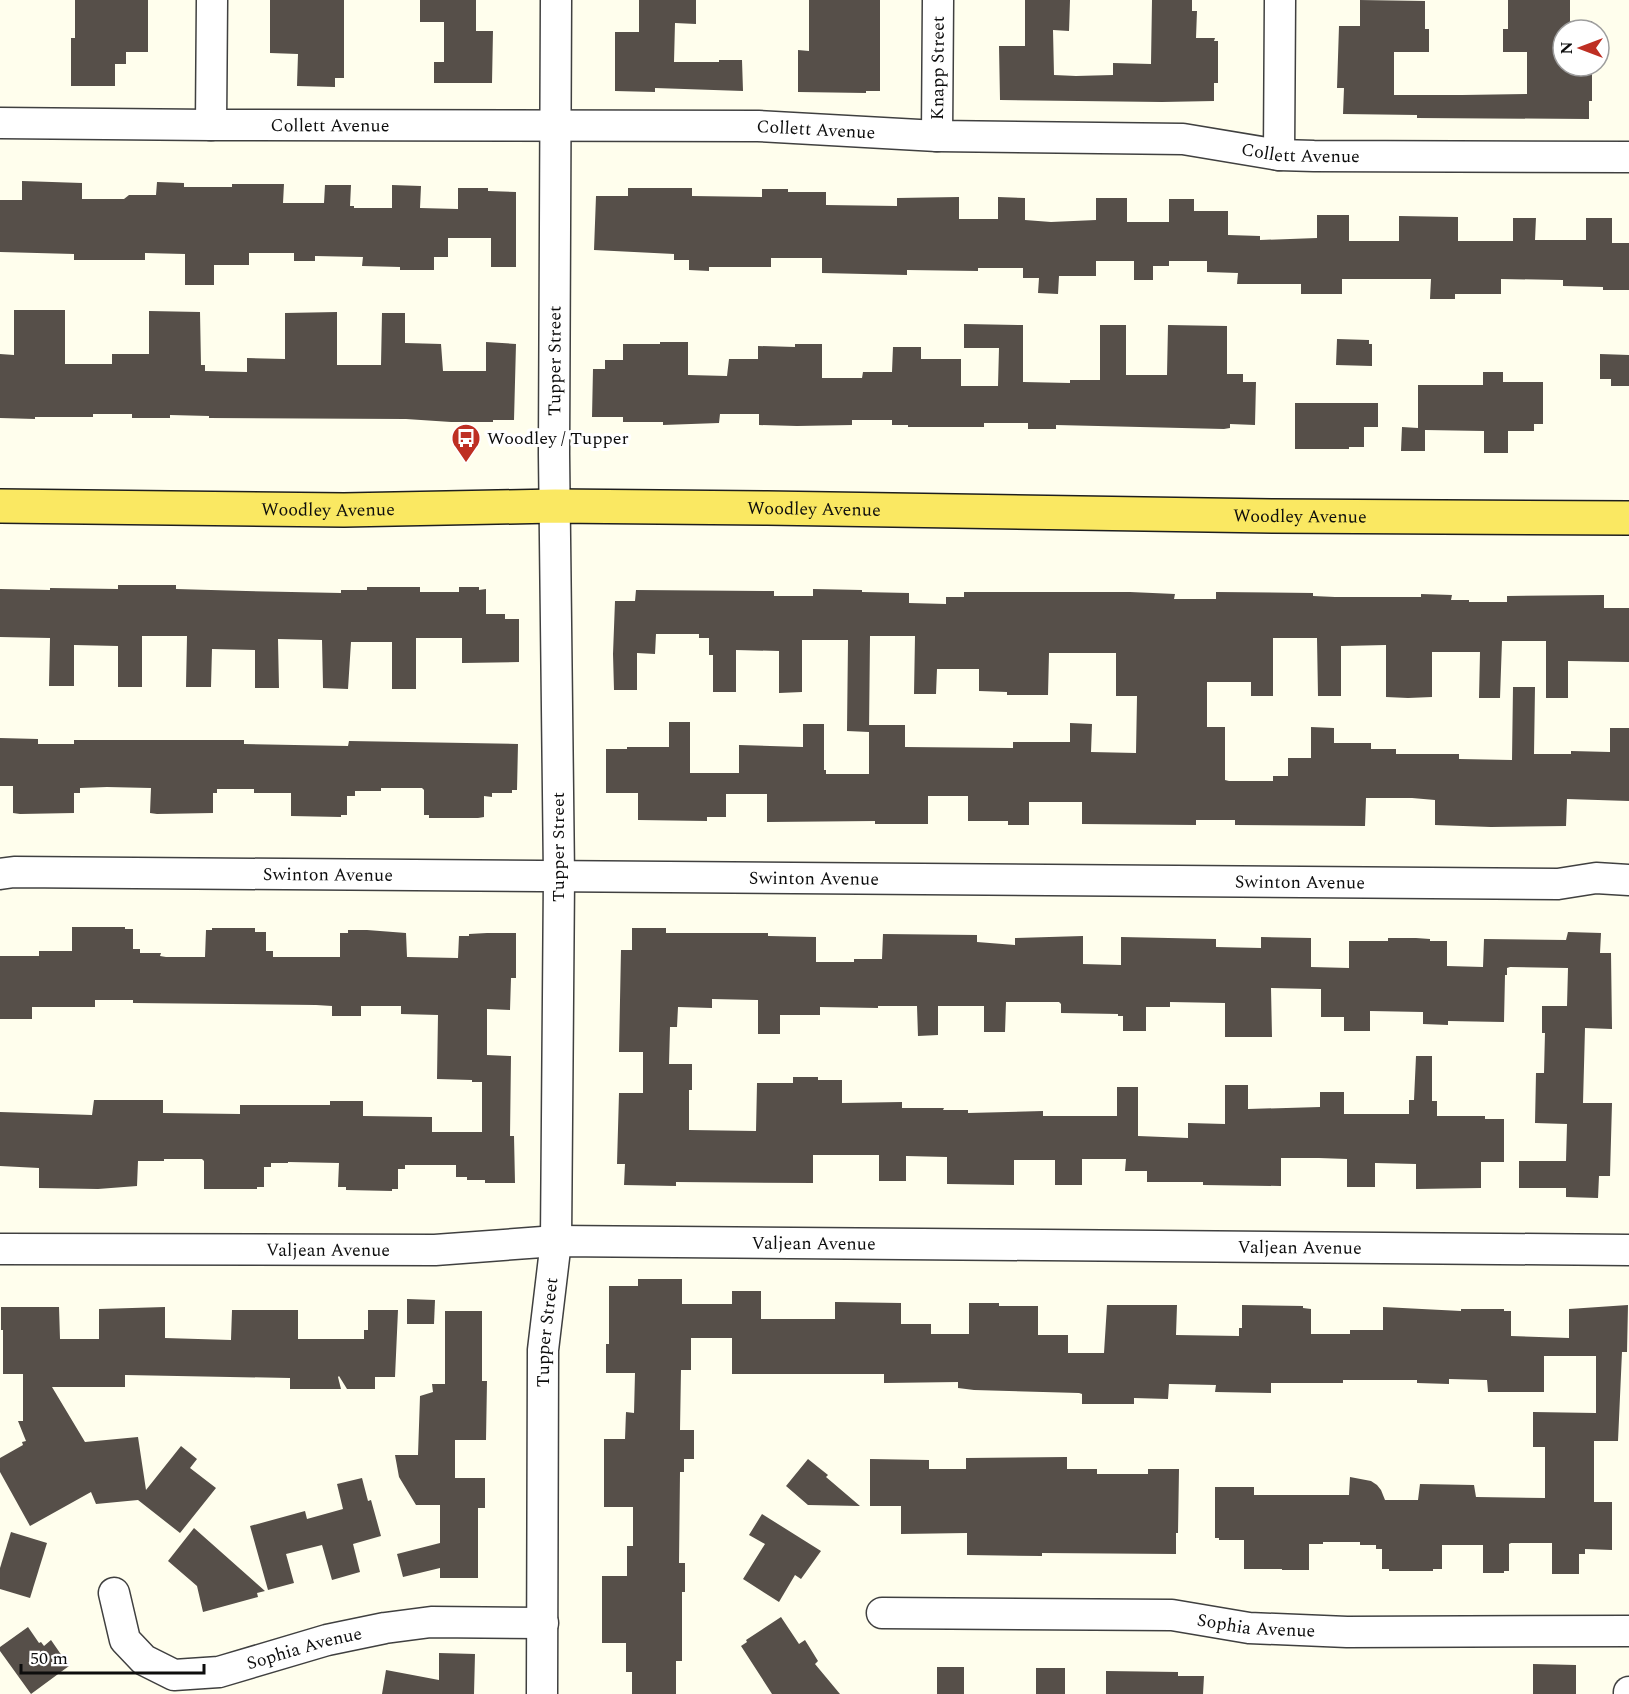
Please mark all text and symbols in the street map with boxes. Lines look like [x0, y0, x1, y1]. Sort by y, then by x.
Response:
street label: Knapp Street [924, 16, 951, 120]
north arrow [1551, 18, 1611, 78]
text: N [1555, 41, 1579, 55]
street label: Collett Avenue [271, 112, 389, 139]
street label: Collett Avenue [756, 112, 876, 146]
street label: Collett Avenue [1239, 135, 1360, 170]
street label: Tupper Street [541, 306, 568, 416]
bus stop icon: Woodley / Tupper [450, 422, 482, 464]
place label: Woodley / Tupper [487, 425, 629, 452]
street label: Woodley Avenue [747, 494, 881, 523]
street label: Woodley Avenue [261, 496, 395, 524]
street label: Woodley Avenue [1233, 502, 1367, 530]
street label: Tupper Street [545, 792, 572, 902]
street label: Swinton Avenue [263, 860, 393, 888]
street label: Swinton Avenue [749, 864, 879, 892]
street label: Swinton Avenue [1235, 868, 1365, 896]
street label: Valjean Avenue [751, 1229, 876, 1257]
street label: Valjean Avenue [1237, 1233, 1362, 1261]
street label: Valjean Avenue [266, 1236, 390, 1263]
street label: Tupper Street [529, 1276, 565, 1387]
street label: Sophia Avenue [1195, 1606, 1316, 1644]
street label: Sophia Avenue [243, 1620, 364, 1677]
scale bar [21, 1637, 204, 1675]
text: 50 m [30, 1645, 68, 1672]

